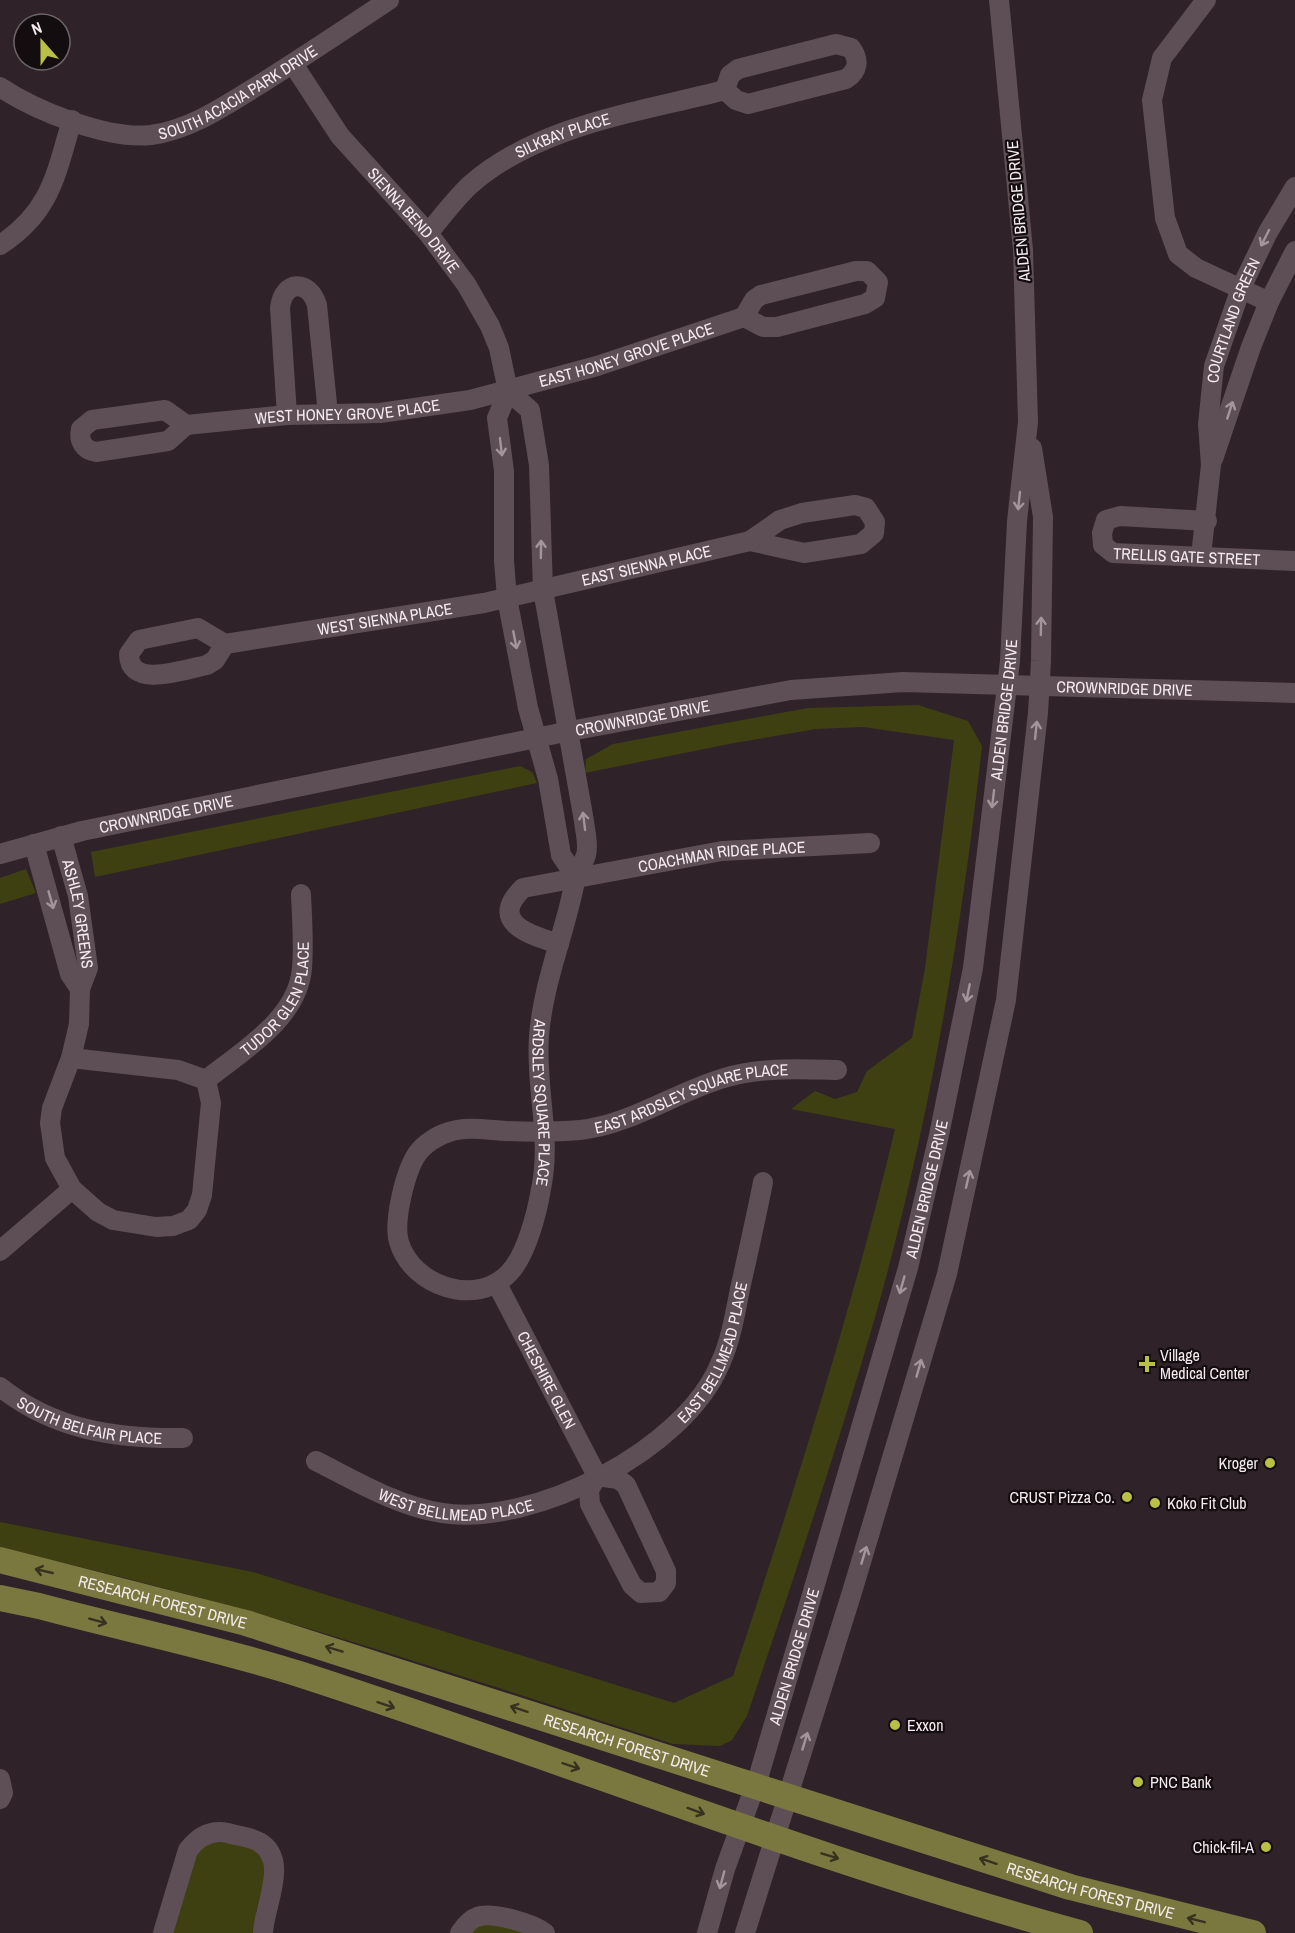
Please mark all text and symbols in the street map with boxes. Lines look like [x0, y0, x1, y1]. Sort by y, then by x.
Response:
north arrow [12, 12, 72, 72]
text: N [28, 16, 45, 40]
street label: SOUTH ACACIA PARK DRIVE [156, 40, 321, 145]
street label: SILKBAY PLACE [511, 107, 613, 163]
street label: ALDEN BRIDGE DRIVE [1001, 140, 1035, 283]
street label: SIENNA BEND DRIVE [363, 163, 465, 277]
one-way arrow [1259, 228, 1271, 246]
street label: COURTLAND GREEN [1201, 254, 1265, 384]
street label: EAST HONEY GROVE PLACE [536, 317, 716, 392]
street label: WEST HONEY GROVE PLACE [254, 393, 441, 429]
one-way arrow [1226, 401, 1237, 420]
one-way arrow [495, 436, 506, 456]
one-way arrow [1014, 490, 1025, 510]
street label: EAST SIENNA PLACE [579, 539, 714, 591]
one-way arrow [536, 540, 547, 560]
street label: TRELLIS GATE STREET [1113, 542, 1261, 570]
street label: WEST SIENNA PLACE [316, 597, 454, 640]
one-way arrow [1035, 617, 1047, 637]
one-way arrow [510, 630, 521, 650]
street label: ALDEN BRIDGE DRIVE [985, 639, 1022, 782]
street label: CROWNRIDGE DRIVE [1056, 675, 1193, 701]
street label: CROWNRIDGE DRIVE [573, 694, 712, 741]
one-way arrow [1031, 720, 1042, 740]
street label: CROWNRIDGE DRIVE [97, 789, 235, 838]
one-way arrow [987, 789, 998, 809]
one-way arrow [578, 811, 589, 831]
street label: COACHMAN RIDGE PLACE [636, 836, 806, 877]
street label: ASHLEY GREENS [57, 856, 99, 970]
one-way arrow [46, 890, 57, 909]
street label: TUDOR GLEN PLACE [235, 942, 314, 1061]
one-way arrow [962, 982, 973, 1002]
street label: ARDSLEY SQUARE PLACE [527, 1017, 556, 1188]
street label: EAST ARDSLEY SQUARE PLACE [592, 1058, 789, 1139]
street label: ALDEN BRIDGE DRIVE [899, 1118, 953, 1261]
one-way arrow [963, 1170, 974, 1189]
one-way arrow [896, 1275, 908, 1294]
street label: EAST BELLMEAD PLACE [672, 1279, 752, 1428]
street label: CHESHIRE GLEN [512, 1327, 581, 1432]
place label: Village Medical Center [1160, 1344, 1250, 1384]
marker: Village Medical Center [1138, 1355, 1156, 1373]
one-way arrow [914, 1359, 925, 1378]
street label: SOUTH BELFAIR PLACE [13, 1391, 162, 1449]
place label: Kroger [1219, 1452, 1259, 1474]
marker: Kroger [1263, 1456, 1277, 1470]
street label: WEST BELLMEAD PLACE [375, 1483, 536, 1526]
place label: CRUST Pizza Co. [1010, 1486, 1115, 1508]
marker: CRUST Pizza Co. [1120, 1490, 1134, 1504]
place label: Koko Fit Club [1167, 1492, 1247, 1514]
marker: Koko Fit Club [1148, 1496, 1162, 1510]
one-way arrow [859, 1546, 870, 1565]
one-way arrow [35, 1564, 54, 1576]
street label: RESEARCH FOREST DRIVE [76, 1569, 250, 1634]
street label: ALDEN BRIDGE DRIVE [763, 1585, 824, 1728]
one-way arrow [88, 1616, 107, 1628]
one-way arrow [325, 1643, 344, 1654]
one-way arrow [376, 1700, 395, 1711]
one-way arrow [510, 1703, 529, 1714]
street label: RESEARCH FOREST DRIVE [541, 1708, 713, 1782]
place label: Exxon [907, 1714, 943, 1736]
marker: Exxon [888, 1718, 902, 1732]
one-way arrow [800, 1732, 811, 1751]
one-way arrow [561, 1761, 580, 1772]
place label: PNC Bank [1150, 1771, 1212, 1793]
marker: PNC Bank [1131, 1775, 1145, 1789]
one-way arrow [686, 1806, 705, 1817]
place label: Chick-fil-A [1193, 1836, 1254, 1858]
marker: Chick-fil-A [1259, 1840, 1273, 1854]
one-way arrow [820, 1851, 839, 1862]
one-way arrow [979, 1855, 998, 1866]
street label: RESEARCH FOREST DRIVE [1004, 1856, 1177, 1924]
one-way arrow [716, 1870, 727, 1889]
one-way arrow [1187, 1913, 1206, 1925]

